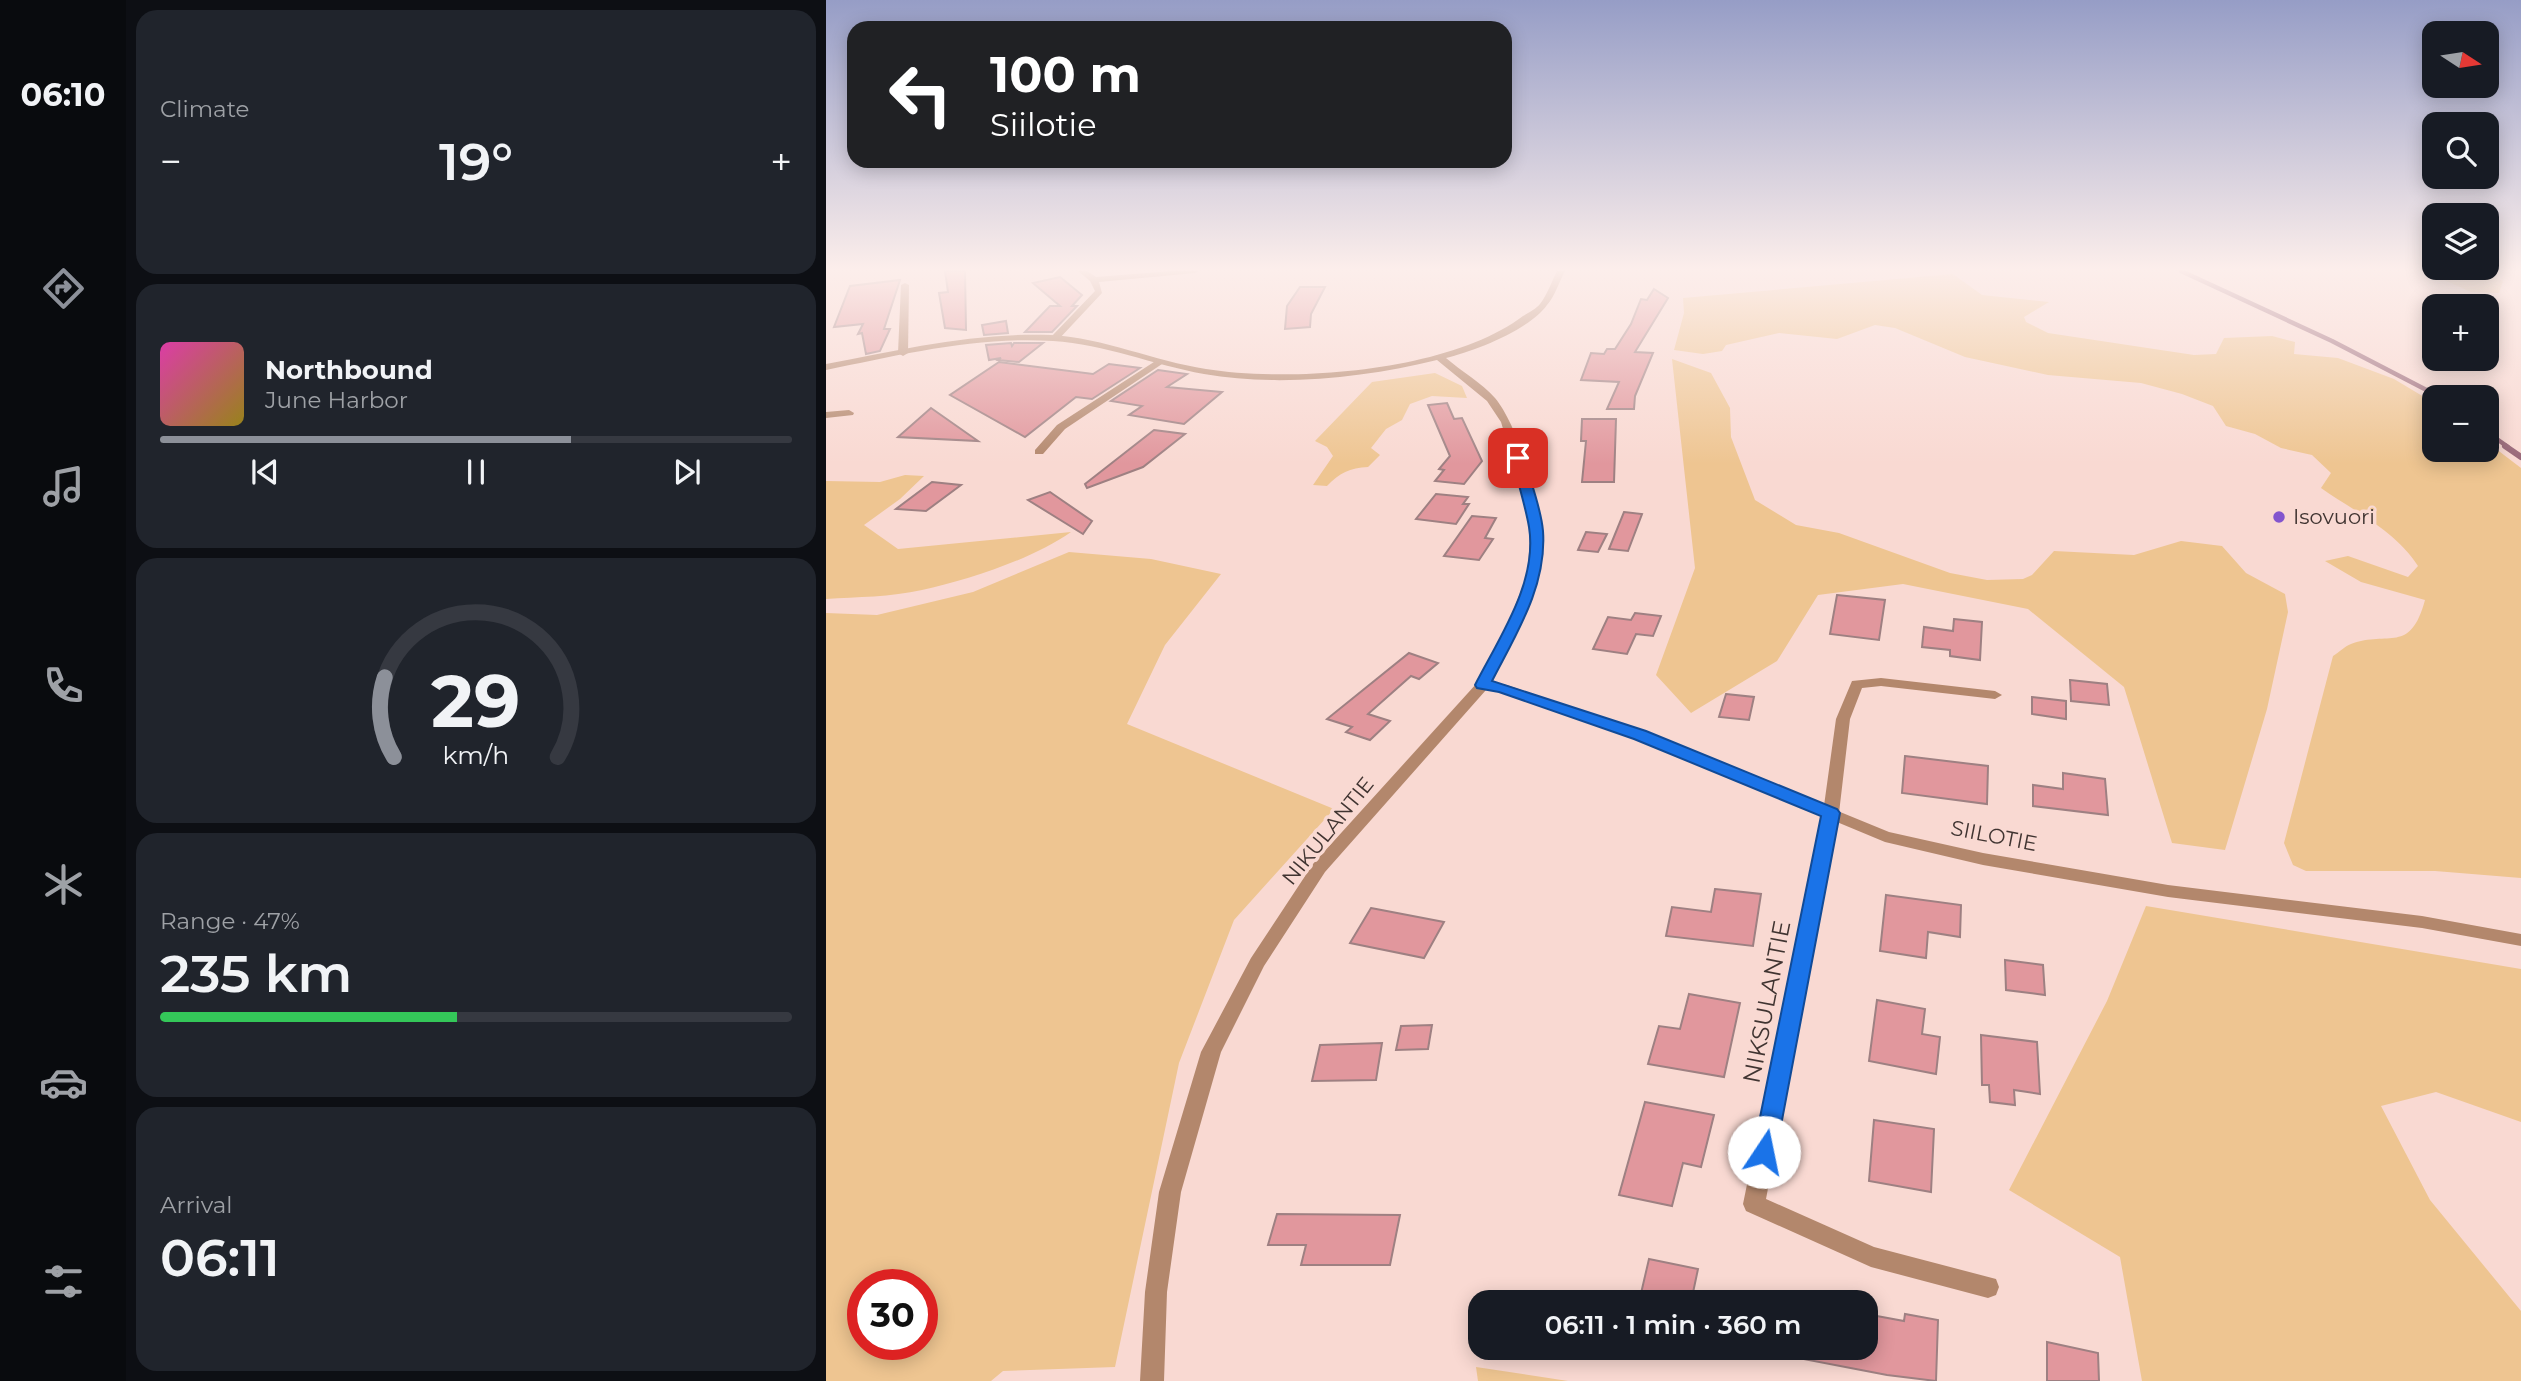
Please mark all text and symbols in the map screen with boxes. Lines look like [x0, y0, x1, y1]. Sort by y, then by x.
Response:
north arrow [2422, 21, 2499, 98]
map controls [2422, 21, 2499, 462]
text: 100 m [990, 45, 1141, 104]
icon: left [875, 49, 966, 140]
text: 06:10 [21, 75, 105, 114]
text: Climate [160, 95, 249, 123]
text: Siilotie [990, 105, 1097, 144]
button: search [2422, 112, 2499, 189]
text: 19° [439, 130, 513, 193]
text: − [160, 138, 182, 185]
text: + [770, 138, 792, 185]
button: layers [2422, 203, 2499, 280]
icon: directions [39, 264, 88, 313]
button: + [2422, 294, 2499, 371]
text: Northbound [265, 354, 433, 386]
button: − [2422, 385, 2499, 462]
text: June Harbor [265, 386, 408, 414]
pin [1488, 428, 1548, 488]
icon: arrive [1499, 439, 1537, 477]
icon: previous [246, 453, 284, 491]
icon: pause [457, 453, 495, 491]
icon: next [668, 453, 706, 491]
icon: music [39, 462, 88, 511]
place label: Isovuori [2293, 504, 2375, 529]
marker: Isovuori [2271, 509, 2287, 525]
text: 29 [431, 657, 521, 745]
icon: phone [39, 661, 88, 710]
text: km/h [443, 739, 509, 769]
street label: NIKULANTIE [1276, 772, 1379, 890]
street label: SIILOTIE [1949, 815, 2039, 856]
icon: climate [39, 860, 88, 909]
text: Range · 47% [160, 907, 300, 935]
street label: NIKSULANTIE [1737, 918, 1797, 1086]
text: 235 km [160, 942, 352, 1005]
icon: car [39, 1058, 88, 1107]
position arrow [1727, 1115, 1801, 1189]
text: Arrival [160, 1191, 233, 1219]
text: 06:11 [160, 1226, 280, 1289]
icon: filters [39, 1257, 88, 1306]
speed limit sign: 30 [847, 1269, 938, 1360]
text: 06:11 · 1 min · 360 m [1545, 1309, 1801, 1341]

